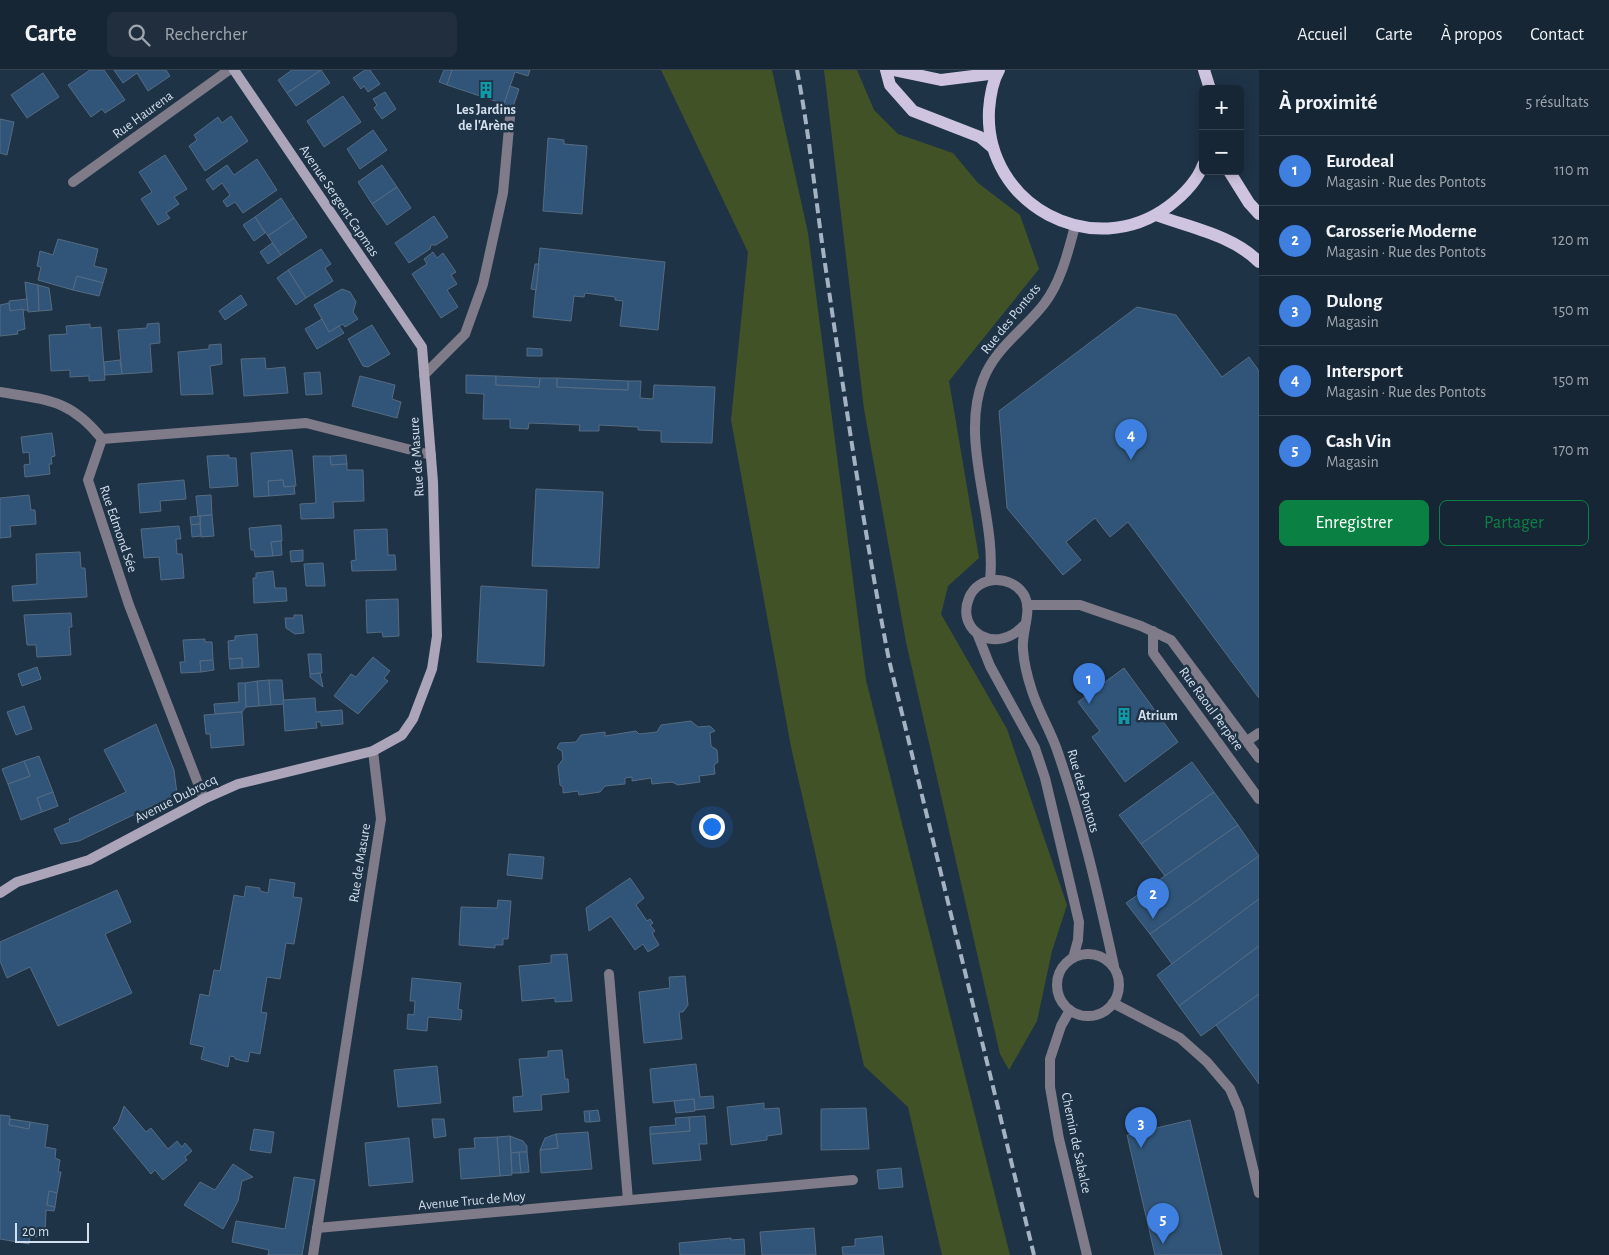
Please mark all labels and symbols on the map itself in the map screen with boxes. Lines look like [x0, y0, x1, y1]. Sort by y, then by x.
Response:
building icon: Les Jardins de l'Arène [476, 80, 496, 100]
street label: Rue Haurena [110, 88, 176, 141]
place label: Les Jardins de l'Arène [456, 103, 516, 133]
street label: Avenue Sergent Capmas [296, 143, 382, 259]
street label: Rue des Pontots [978, 281, 1044, 357]
street label: Rue de Masure [407, 417, 427, 497]
pin: 4 [1115, 419, 1147, 460]
street label: Rue Edmond Sée [97, 484, 139, 574]
pin: 1 [1073, 663, 1105, 704]
street label: Rue Raoul Perpère [1176, 665, 1246, 753]
building icon: Atrium [1114, 706, 1134, 726]
place label: Atrium [1138, 709, 1178, 723]
street label: Rue des Pontots [1064, 748, 1102, 834]
street label: Avenue Dubrocq [133, 772, 219, 826]
your location [699, 814, 725, 840]
street label: Rue de Masure [347, 822, 373, 904]
pin: 2 [1137, 878, 1169, 919]
street label: Chemin de Sabalce [1058, 1091, 1094, 1195]
pin: 3 [1125, 1107, 1157, 1148]
street label: Avenue Truc de Moy [418, 1189, 526, 1213]
pin: 5 [1147, 1203, 1179, 1244]
scale bar [15, 1220, 89, 1243]

